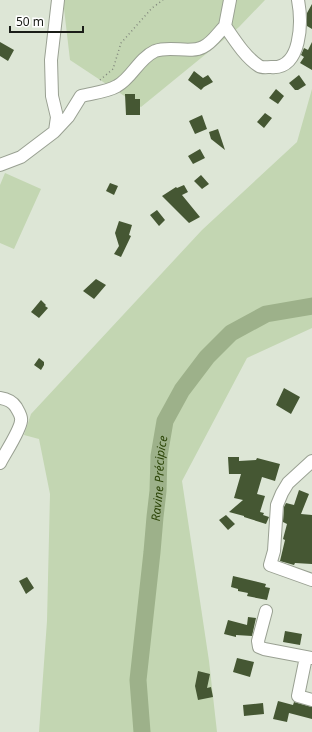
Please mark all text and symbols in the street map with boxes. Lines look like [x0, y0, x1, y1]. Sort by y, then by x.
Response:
scale bar [10, 8, 83, 34]
text: 50 m [16, 13, 44, 30]
water label: Ravine Précipice [146, 434, 171, 522]

